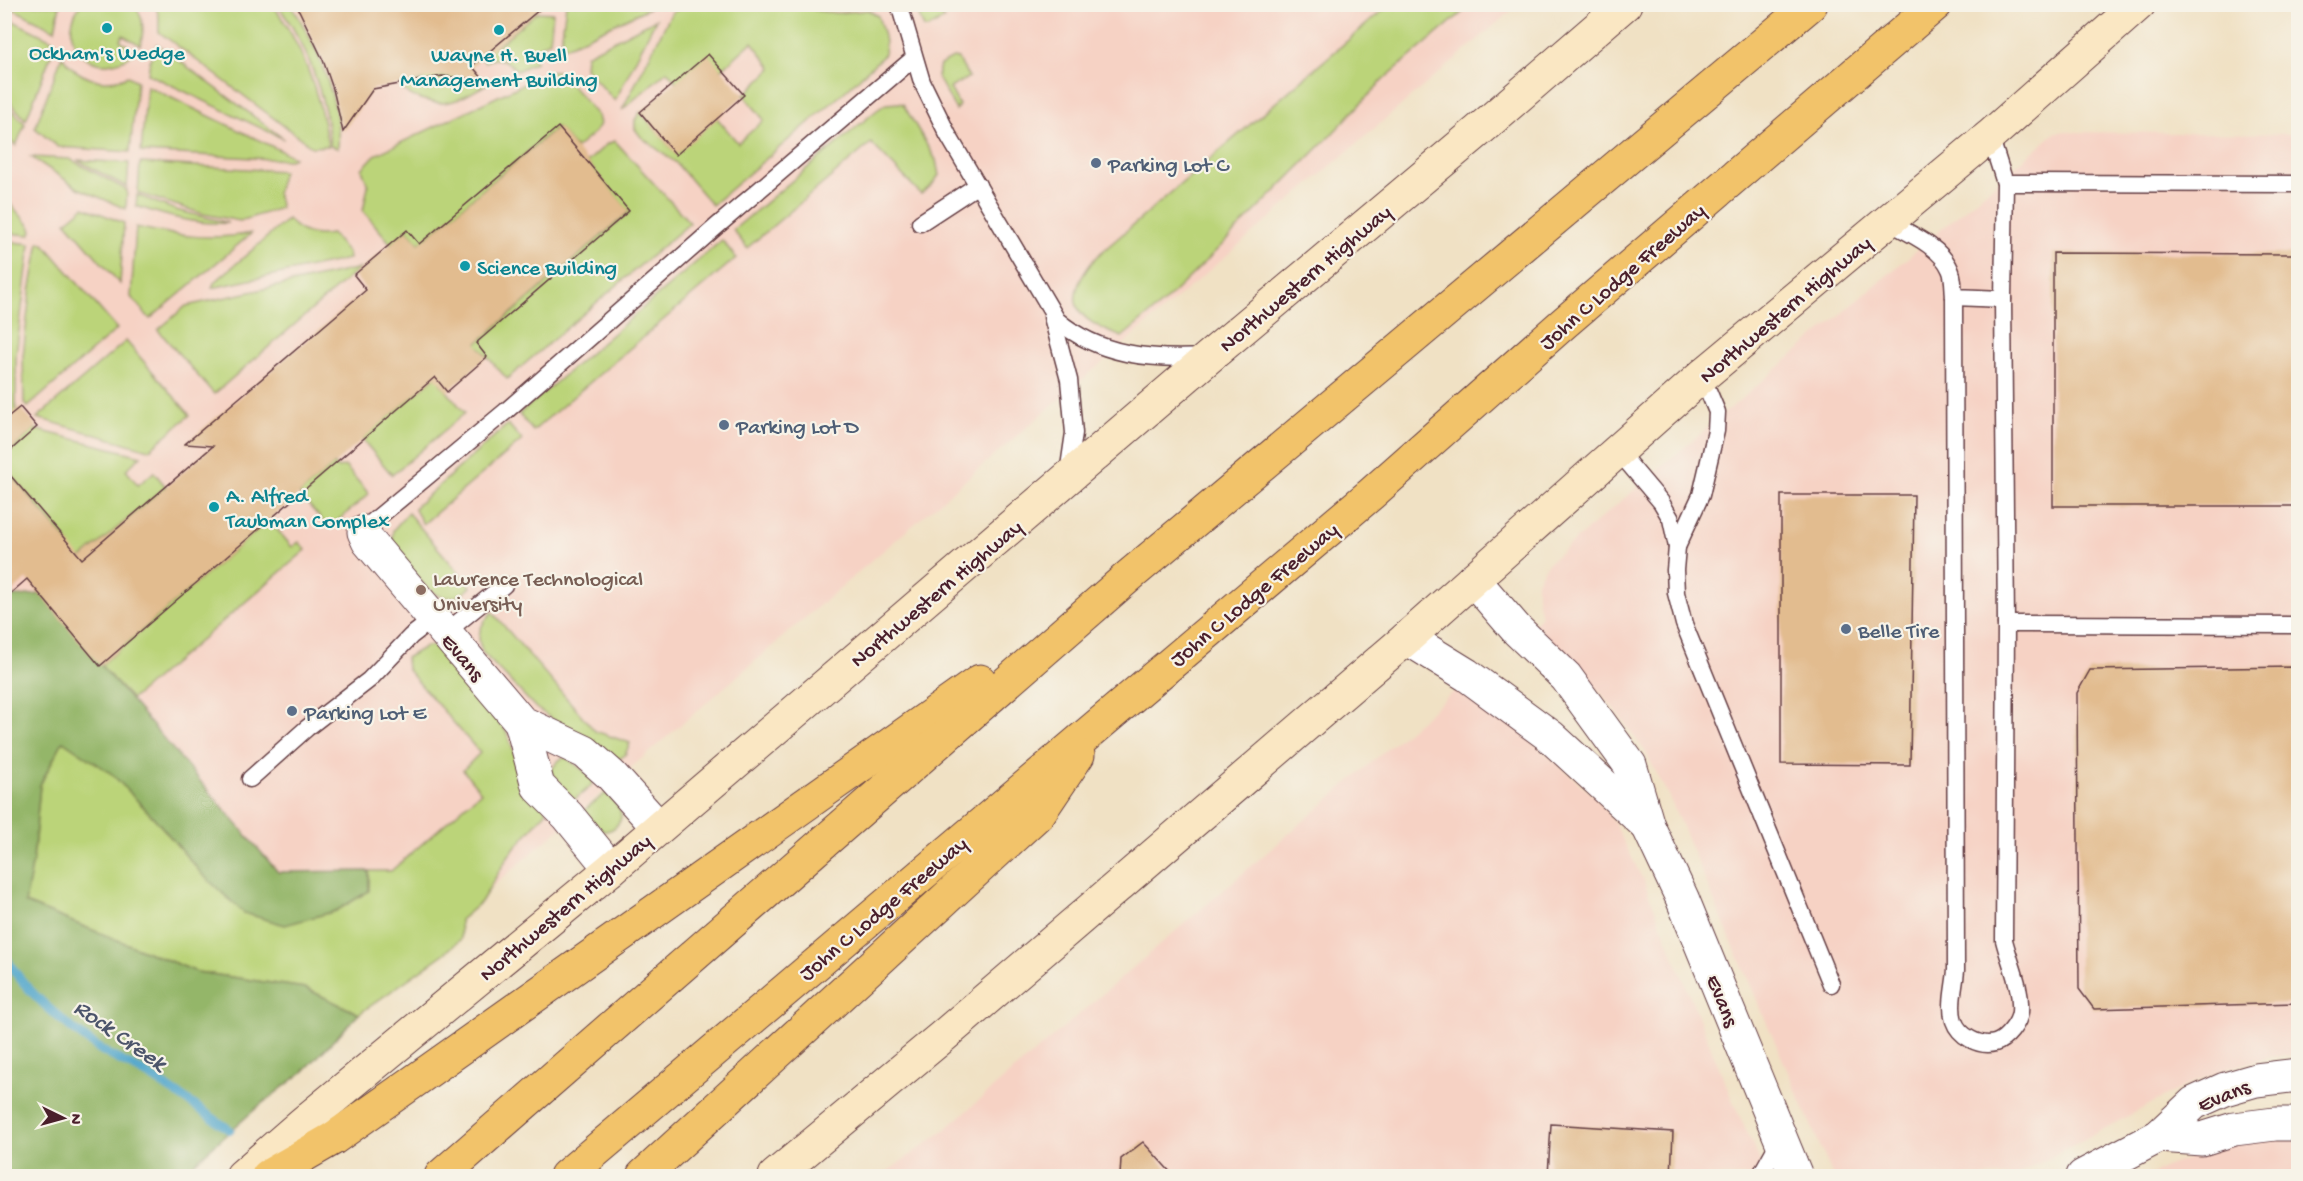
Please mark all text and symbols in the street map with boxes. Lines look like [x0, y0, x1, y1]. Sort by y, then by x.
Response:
marker: Ockham's Wedge [100, 21, 114, 35]
marker: Wayne H. Buell Management Building [492, 23, 506, 37]
place label: Ockham's Wedge [29, 42, 186, 68]
place label: Wayne H. Buell Management Building [400, 44, 598, 95]
place label: Parking Lot C [1107, 154, 1231, 180]
marker: Parking Lot C [1089, 156, 1103, 170]
street label: John C Lodge Freeway [1535, 199, 1712, 357]
street label: Northwestern Highway [1215, 200, 1398, 360]
street label: Northwestern Highway [1695, 231, 1878, 391]
place label: Science Building [477, 257, 617, 283]
marker: Science Building [458, 259, 472, 273]
place label: Parking Lot D [735, 416, 860, 442]
marker: Parking Lot D [717, 418, 731, 432]
place label: A. Alfred Taubman Complex [224, 485, 390, 536]
marker: A. Alfred Taubman Complex [207, 500, 221, 514]
street label: Northwestern Highway [846, 515, 1029, 675]
street label: John C Lodge Freeway [1166, 518, 1345, 674]
place label: Lawrence Technological University [433, 568, 643, 619]
marker: Lawrence Technological University [414, 583, 428, 597]
place label: Belle Tire [1857, 620, 1940, 646]
marker: Belle Tire [1839, 622, 1853, 636]
street label: Evans [434, 629, 489, 688]
place label: Parking Lot E [303, 702, 428, 728]
marker: Parking Lot E [285, 704, 299, 718]
street label: Northwestern Highway [475, 829, 658, 989]
street label: John C Lodge Freeway [795, 832, 974, 988]
street label: Evans [1698, 972, 1743, 1032]
water label: Rock Creek [67, 994, 173, 1081]
street label: Evans [2195, 1075, 2255, 1120]
north arrow [33, 1088, 93, 1148]
text: N [64, 1113, 84, 1126]

